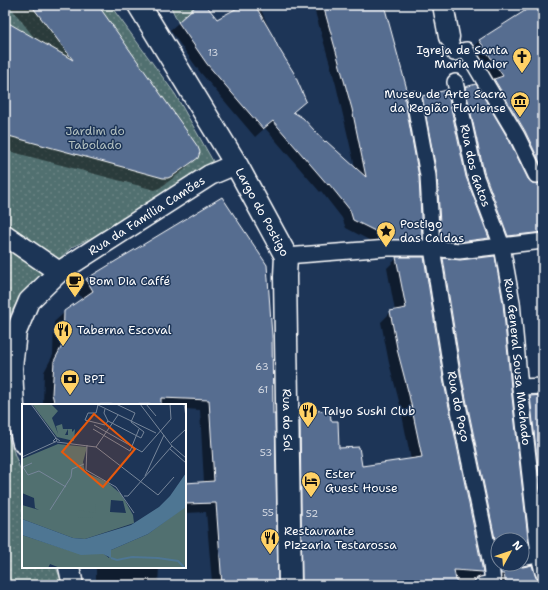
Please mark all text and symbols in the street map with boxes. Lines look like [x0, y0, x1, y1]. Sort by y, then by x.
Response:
place label: Igreja de Santa Maria Maior [416, 42, 509, 72]
house number: 13 [208, 46, 218, 59]
church icon: Igreja de Santa Maria Maior [511, 46, 533, 74]
place label: Museu de Arte Sacra da Região Flaviense [384, 86, 507, 116]
museum icon: Museu de Arte Sacra da Região Flaviense [509, 90, 531, 118]
park label: Jardim do Tabolado [65, 123, 125, 153]
street label: Rua dos Gatos [456, 123, 494, 209]
street label: Largo do Postigo [232, 165, 293, 259]
street label: Rua da Família Camões [85, 172, 208, 259]
place label: Postigo das Caldas [400, 216, 464, 246]
place icon: Postigo das Caldas [375, 220, 397, 248]
cafe icon: Bom Dia Caffé [64, 270, 86, 298]
place label: Bom Dia Caffé [89, 273, 170, 289]
street label: Rua General Sousa Machado [500, 277, 535, 446]
restaurant icon: Taberna Escoval [52, 319, 74, 347]
place label: Taberna Escoval [77, 322, 172, 338]
house number: 63 [255, 360, 269, 373]
bank icon: BPI [59, 368, 81, 396]
street label: Rua do Poço [444, 370, 473, 443]
place label: BPI [84, 371, 105, 387]
house number: 61 [258, 383, 268, 396]
street label: Rua do Sol [279, 389, 296, 452]
restaurant icon: Taiyo Sushi Club [297, 400, 319, 428]
place label: Taiyo Sushi Club [322, 403, 415, 419]
inset map [22, 404, 186, 568]
house number: 53 [260, 446, 272, 459]
place label: Ester Guest House [325, 466, 398, 496]
hotel icon: Ester Guest House [300, 470, 322, 498]
house number: 55 [262, 506, 274, 519]
house number: 52 [306, 507, 318, 520]
place label: Restaurante Pizzaria Testarossa [284, 523, 397, 553]
restaurant icon: Restaurante Pizzaria Testarossa [259, 527, 281, 555]
north arrow [490, 532, 530, 572]
text: N [509, 538, 526, 554]

